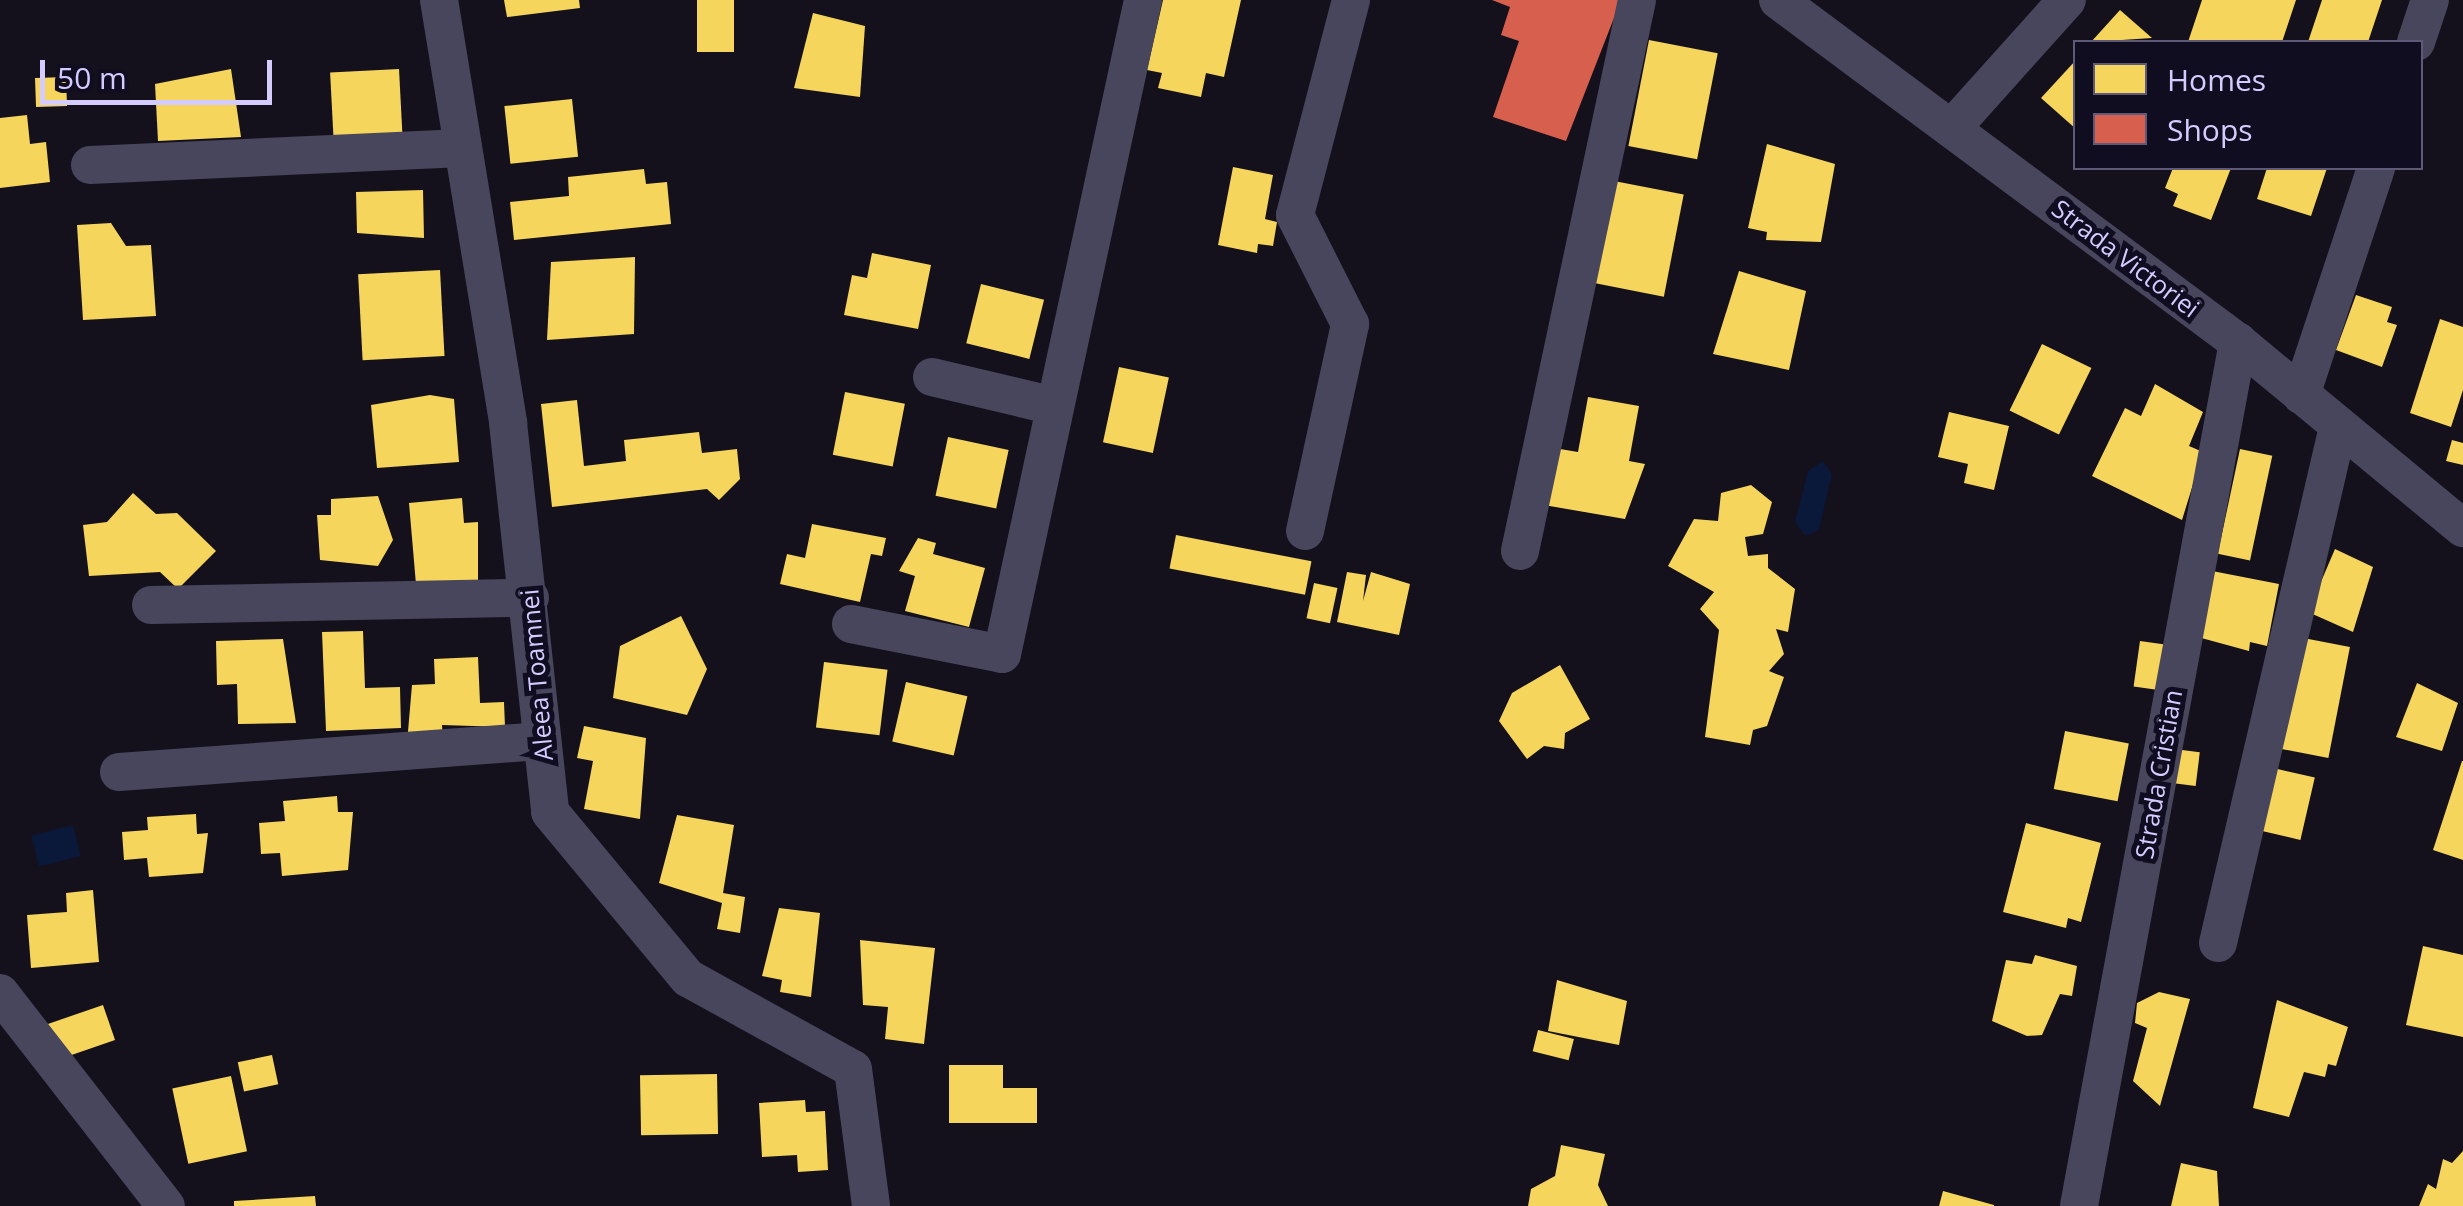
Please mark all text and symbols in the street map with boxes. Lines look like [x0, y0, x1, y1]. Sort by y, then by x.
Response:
scale bar [45, 40, 278, 102]
legend [2073, 40, 2423, 170]
text: 50 m [57, 57, 127, 98]
text: Homes [2167, 59, 2266, 100]
text: Shops [2167, 109, 2253, 150]
street label: Strada Victoriei [2047, 193, 2205, 323]
street label: Aleea Toamnei [514, 588, 558, 762]
street label: Strada Cristian [2128, 687, 2188, 861]

